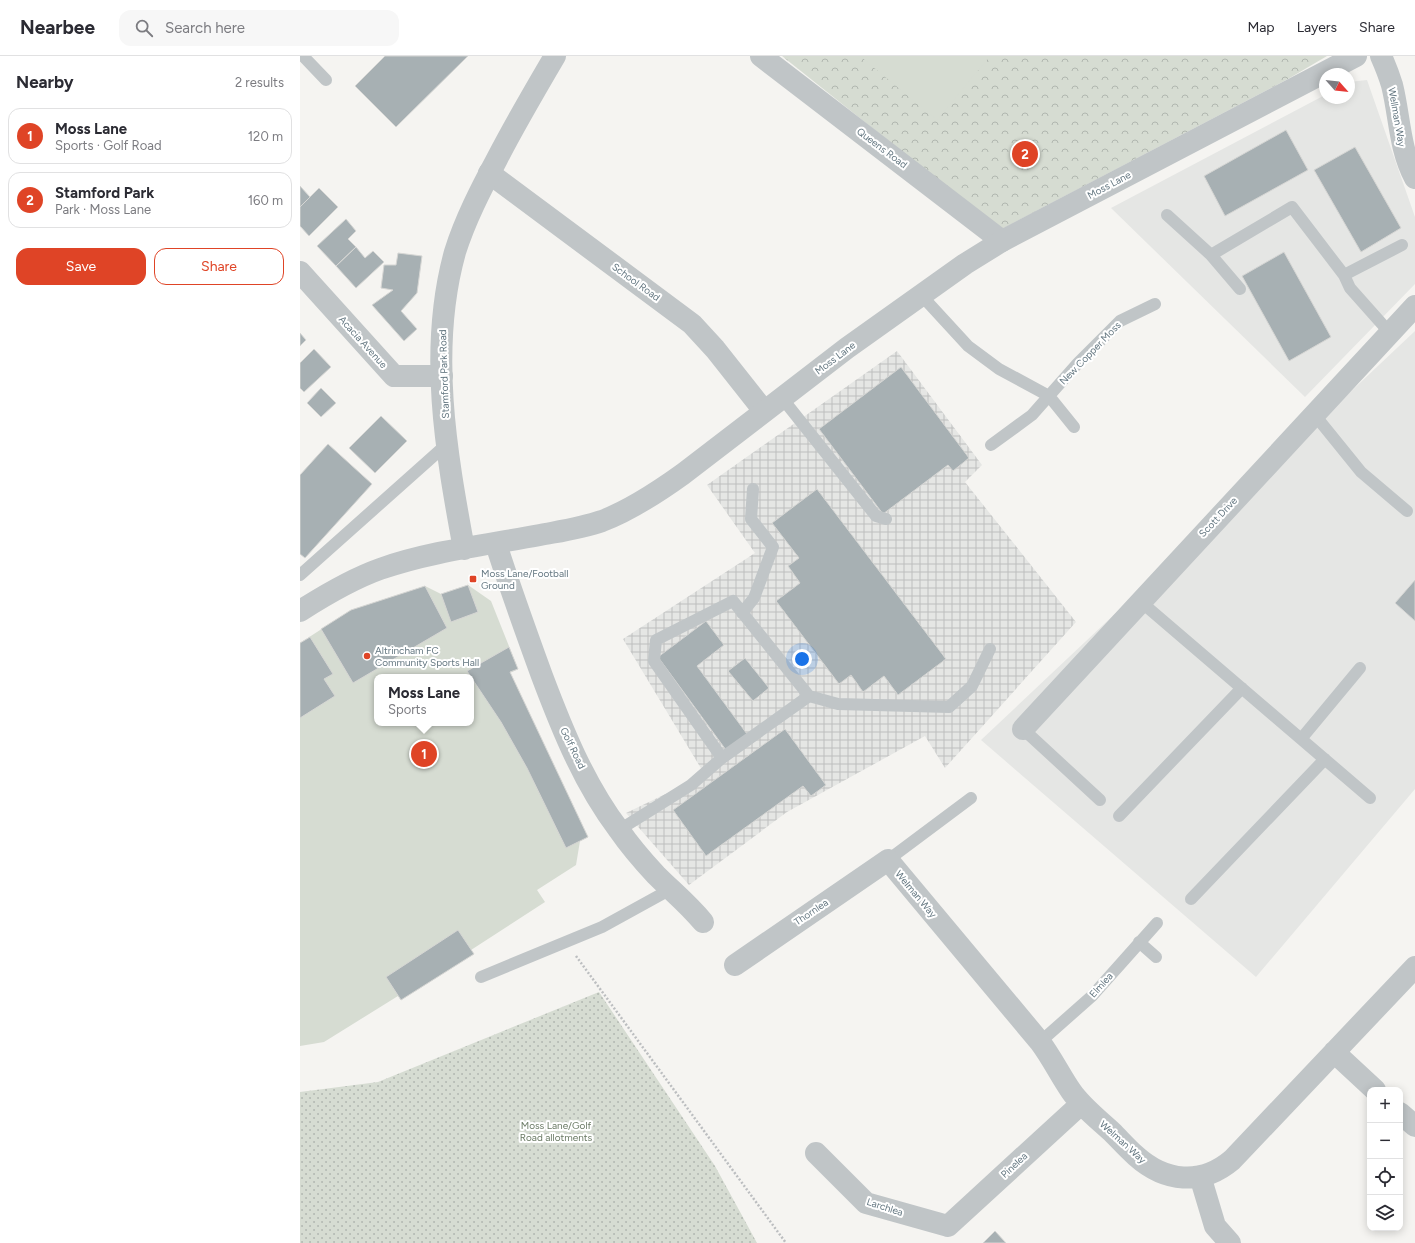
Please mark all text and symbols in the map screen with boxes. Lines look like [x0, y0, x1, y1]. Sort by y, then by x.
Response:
search box [119, 10, 399, 46]
text: Nearbee [20, 16, 95, 39]
icon: search [133, 17, 155, 39]
text: Search here [165, 19, 245, 37]
text: Map [1247, 19, 1275, 36]
text: Layers [1297, 19, 1337, 36]
text: Share [1359, 19, 1395, 36]
north arrow [1319, 68, 1355, 104]
text: Nearby [16, 72, 74, 92]
text: 2 results [235, 75, 284, 90]
street label: Wellman Way [1385, 86, 1409, 148]
text: Moss Lane [55, 120, 127, 138]
street label: Queens Road [854, 125, 910, 171]
text: 1 [27, 129, 33, 144]
text: 120 m [248, 129, 283, 144]
text: Sports · Golf Road [55, 138, 162, 153]
pin: 2 [1012, 139, 1038, 169]
street label: Moss Lane [1085, 168, 1133, 202]
text: Stamford Park [55, 184, 154, 202]
text: 2 [26, 193, 34, 208]
text: 160 m [248, 193, 283, 208]
text: Park · Moss Lane [55, 202, 151, 217]
button: Save [16, 248, 146, 285]
button: Share [154, 248, 284, 285]
street label: School Road [609, 260, 663, 304]
street label: Acacia Avenue [336, 313, 390, 371]
street label: New Copper Moss [1056, 318, 1124, 387]
street label: Stamford Park Road [436, 329, 452, 419]
street label: Moss Lane [812, 338, 858, 377]
street label: Scott Drive [1196, 494, 1240, 540]
place label: Moss Lane/Football Ground [481, 567, 568, 592]
marker: Moss Lane/Football Ground [468, 574, 478, 584]
place label: Altrincham FC Community Sports Hall [375, 644, 479, 669]
your location [792, 649, 812, 669]
marker: Altrincham FC Community Sports Hall [362, 651, 372, 661]
popup [374, 674, 474, 726]
text: Moss Lane [388, 684, 460, 702]
text: Sports [388, 702, 427, 717]
street label: Golf Road [557, 725, 589, 771]
pin: 1 [411, 739, 437, 769]
street label: Welman Way [892, 868, 940, 921]
street label: Thornlea [791, 896, 831, 928]
street label: Elmlea [1086, 970, 1116, 1000]
map controls [1367, 1087, 1403, 1231]
button: + [1367, 1087, 1403, 1123]
street label: Welman Way [1097, 1118, 1149, 1167]
park label: Moss Lane/Golf Road allotments [520, 1119, 593, 1144]
button: − [1367, 1123, 1403, 1159]
street label: Pinelea [998, 1149, 1030, 1181]
button: locate [1367, 1159, 1403, 1195]
street label: Larchlea [865, 1195, 905, 1219]
button: layers [1367, 1195, 1403, 1231]

